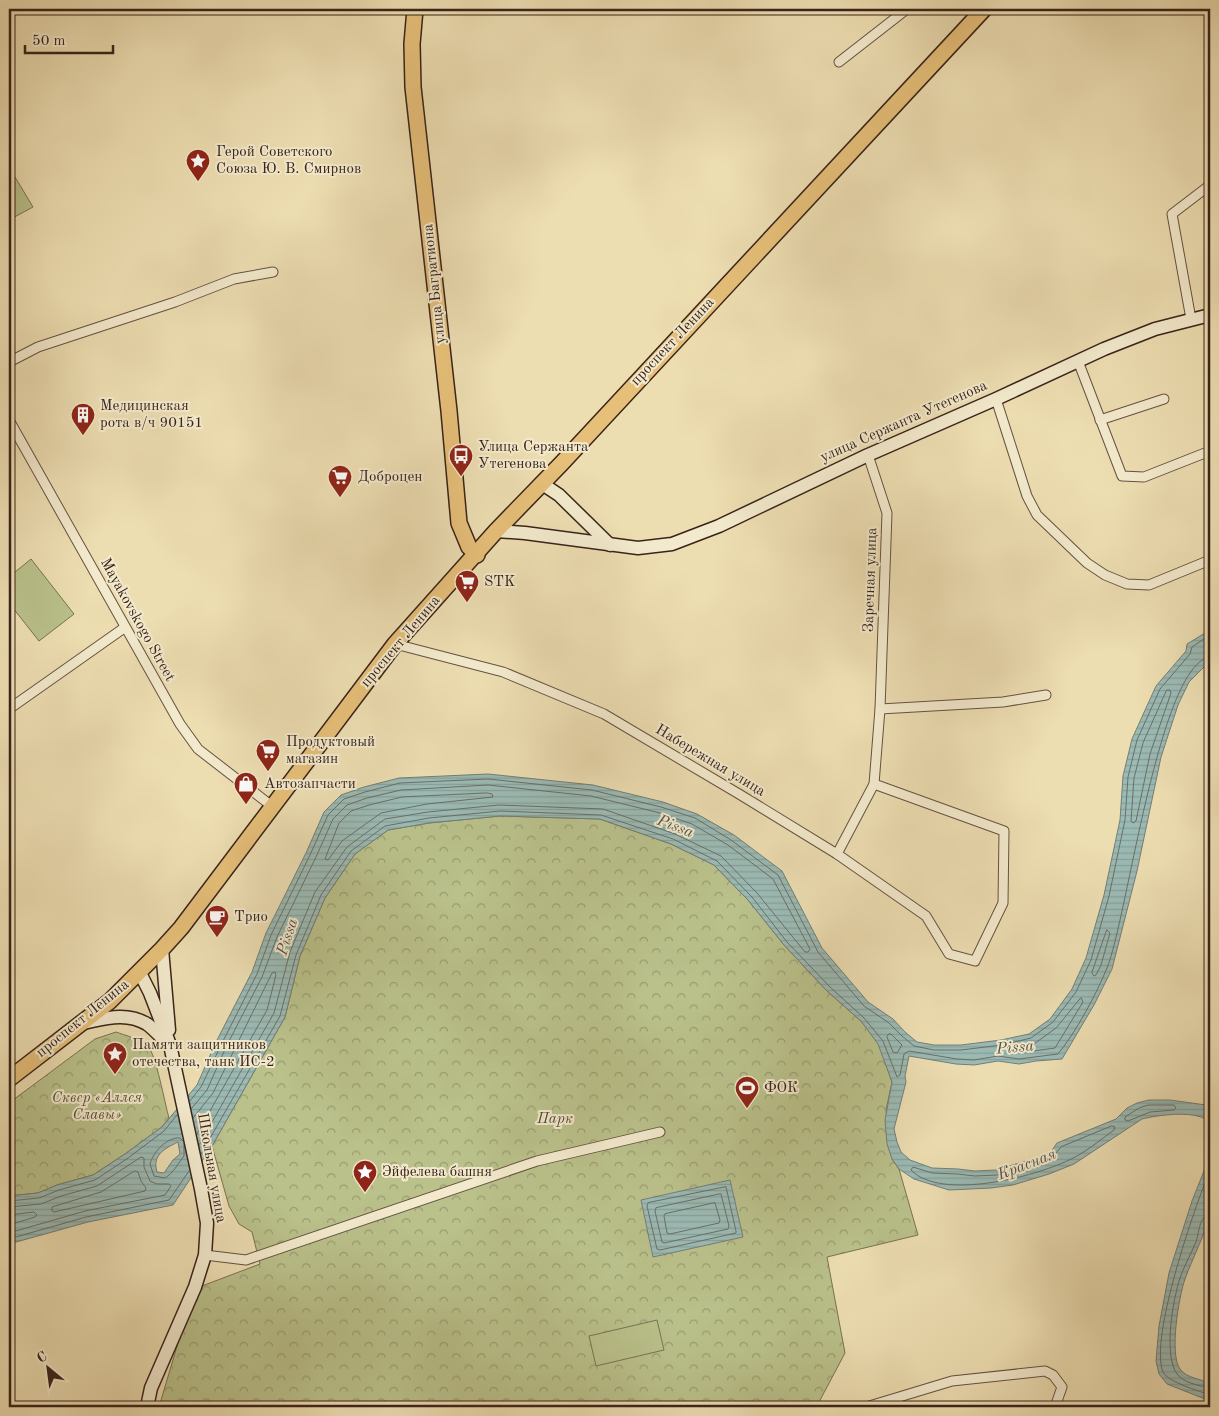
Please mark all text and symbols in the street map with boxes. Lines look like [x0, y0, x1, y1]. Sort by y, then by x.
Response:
scale bar [25, 22, 112, 54]
text: 50 m [32, 34, 66, 49]
place label: Герой Советского Союза Ю. В. Смирнов [216, 145, 361, 177]
place icon: Герой Советского Союза Ю. В. Смирнов [185, 148, 211, 182]
street label: улица Багратиона [421, 223, 449, 345]
street label: проспект Ленина [629, 295, 718, 389]
street label: улица Сержанта Утегенова [818, 378, 990, 466]
place label: Медицинская рота в/ч 90151 [100, 399, 203, 431]
building icon: Медицинская рота в/ч 90151 [70, 402, 96, 436]
place label: Улица Сержанта Утегенова [478, 440, 589, 472]
bus stop icon: Улица Сержанта Утегенова [448, 443, 474, 477]
supermarket icon: Доброцен [327, 464, 353, 498]
place label: Доброцен [358, 470, 423, 485]
street label: Заречная улица [862, 527, 880, 633]
street label: Mayakovskogo Street [97, 556, 177, 684]
supermarket icon: STK [454, 569, 480, 603]
place label: STK [484, 575, 515, 590]
street label: проспект Ленина [358, 593, 444, 691]
street label: Набережная улица [653, 722, 768, 800]
place label: Продуктовый магазин [286, 735, 375, 767]
supermarket icon: Продуктовый магазин [255, 738, 281, 772]
shop icon: Автозапчасти [233, 771, 259, 805]
place label: Автозапчасти [264, 777, 356, 792]
water label: Pissa [654, 812, 696, 841]
cafe icon: Трио [204, 904, 230, 938]
place label: Трио [234, 910, 268, 925]
water label: Pissa [274, 916, 302, 958]
street label: проспект Ленина [34, 977, 133, 1061]
place label: Памяти защитников отечества, танк ИС-2 [132, 1038, 275, 1070]
water label: Pissa [994, 1038, 1035, 1058]
place icon: Памяти защитников отечества, танк ИС-2 [102, 1041, 128, 1075]
sports icon: ФОК [734, 1075, 760, 1109]
place label: ФОК [764, 1081, 798, 1096]
park label: Сквер «Аллея Славы» [52, 1091, 142, 1123]
street label: Школьная улица [194, 1112, 228, 1225]
park label: Парк [536, 1112, 573, 1127]
water label: Красная [994, 1146, 1059, 1184]
place icon: Эйфелева башня [352, 1159, 378, 1193]
place label: Эйфелева башня [382, 1165, 492, 1180]
north arrow [22, 1344, 72, 1394]
text: С [35, 1349, 50, 1366]

